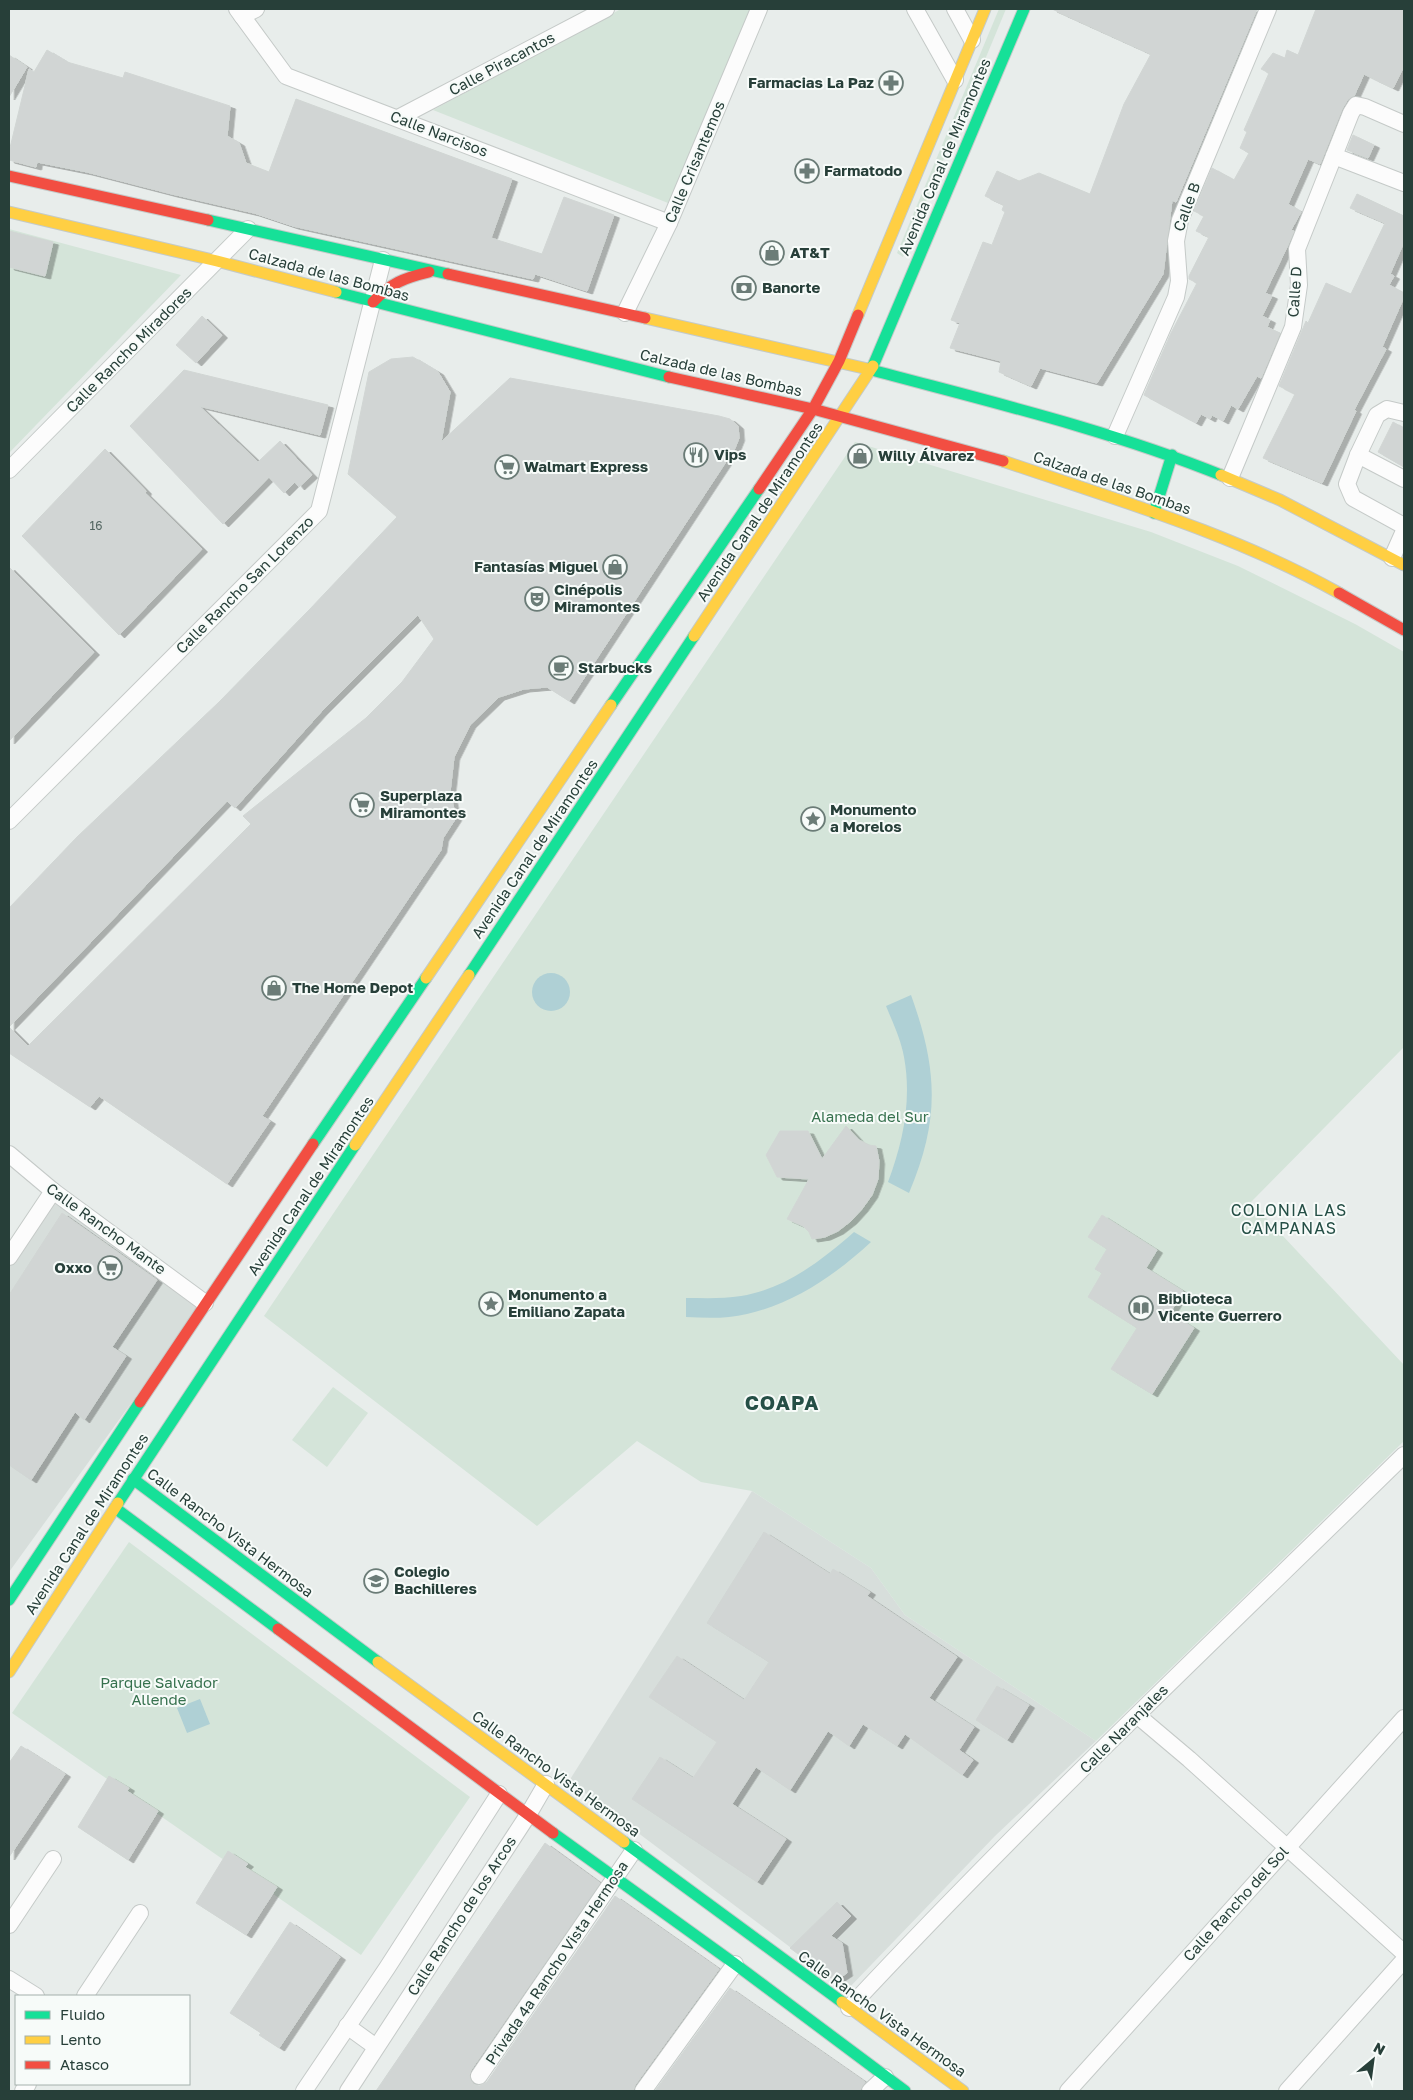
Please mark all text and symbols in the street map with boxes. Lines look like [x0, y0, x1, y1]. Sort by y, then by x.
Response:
street label: Calle Piracantos [446, 28, 558, 99]
street label: Avenida Canal de Miramontes [894, 55, 994, 258]
pharmacy icon: Farmacias La Paz [878, 70, 904, 96]
place label: Farmacias La Paz [748, 73, 874, 91]
street label: Calle Crisantemos [660, 98, 728, 225]
street label: Calle Narcisos [388, 106, 491, 160]
pharmacy icon: Farmatodo [794, 158, 820, 184]
place label: Farmatodo [824, 161, 902, 179]
street label: Calle B [1169, 180, 1203, 234]
shop icon: AT&T [759, 240, 785, 266]
place label: AT&T [790, 243, 830, 261]
street label: Calzada de las Bombas [247, 244, 412, 304]
street label: Calle D [1283, 266, 1305, 318]
bank icon: Banorte [731, 275, 757, 301]
place label: Banorte [762, 278, 820, 296]
street label: Calle Rancho Miradores [62, 283, 195, 416]
street label: Calzada de las Bombas [638, 345, 804, 399]
street label: Avenida Canal de Miramontes [692, 418, 826, 604]
restaurant icon: Vips [683, 442, 709, 468]
shop icon: Willy Álvarez [847, 443, 873, 469]
place label: Vips [714, 445, 746, 463]
place label: Willy Álvarez [878, 446, 974, 464]
street label: Calzada de las Bombas [1031, 447, 1194, 518]
supermarket icon: Walmart Express [494, 454, 520, 480]
place label: Walmart Express [524, 457, 648, 475]
street label: Calle Rancho San Lorenzo [172, 512, 317, 657]
house number: 16 [89, 518, 103, 533]
shop icon: Fantasías Miguel [602, 554, 628, 580]
place label: Fantasías Miguel [474, 557, 598, 575]
place label: Cinépolis Miramontes [554, 580, 640, 615]
theatre icon: Cinépolis Miramontes [524, 586, 550, 612]
cafe icon: Starbucks [548, 655, 574, 681]
place label: Starbucks [578, 658, 652, 676]
street label: Avenida Canal de Miramontes [467, 755, 601, 941]
place label: Superplaza Miramontes [380, 786, 466, 821]
supermarket icon: Superplaza Miramontes [349, 792, 375, 818]
place label: Monumento a Morelos [830, 800, 916, 835]
place icon: Monumento a Morelos [800, 806, 826, 832]
shop icon: The Home Depot [261, 975, 287, 1001]
place label: The Home Depot [292, 978, 413, 996]
street label: Avenida Canal de Miramontes [243, 1092, 377, 1278]
park label: Alameda del Sur [811, 1107, 929, 1125]
street label: Calle Rancho Mante [43, 1179, 170, 1278]
district label: COLONIA LAS CAMPANAS [1231, 1200, 1347, 1238]
supermarket icon: Oxxo [97, 1255, 123, 1281]
place label: Oxxo [54, 1258, 92, 1276]
place label: Monumento a Emiliano Zapata [508, 1285, 625, 1320]
place label: Biblioteca Vicente Guerrero [1158, 1289, 1282, 1324]
place icon: Monumento a Emiliano Zapata [478, 1291, 504, 1317]
library icon: Biblioteca Vicente Guerrero [1128, 1295, 1154, 1321]
district label: COAPA [745, 1390, 819, 1414]
street label: Avenida Canal de Miramontes [21, 1429, 152, 1617]
street label: Calle Rancho Vista Hermosa [144, 1464, 317, 1601]
place label: Colegio Bachilleres [394, 1562, 477, 1597]
school or university icon: Colegio Bachilleres [363, 1568, 389, 1594]
park label: Parque Salvador Allende [100, 1673, 218, 1708]
street label: Calle Naranjales [1075, 1680, 1171, 1776]
street label: Calle Rancho Vista Hermosa [469, 1706, 644, 1840]
street label: Calle Rancho de los Arcos [403, 1832, 519, 1999]
street label: Calle Rancho del Sol [1179, 1842, 1292, 1964]
street label: Privada 4ª Rancho Vista Hermosa [481, 1857, 631, 2068]
street label: Calle Rancho Vista Hermosa [795, 1946, 970, 2080]
legend [15, 1995, 190, 2085]
text: Fluido [60, 2005, 105, 2023]
text: Lento [60, 2030, 101, 2048]
north arrow [1348, 2035, 1398, 2085]
text: N [1371, 2038, 1388, 2058]
text: Atasco [60, 2055, 109, 2073]

